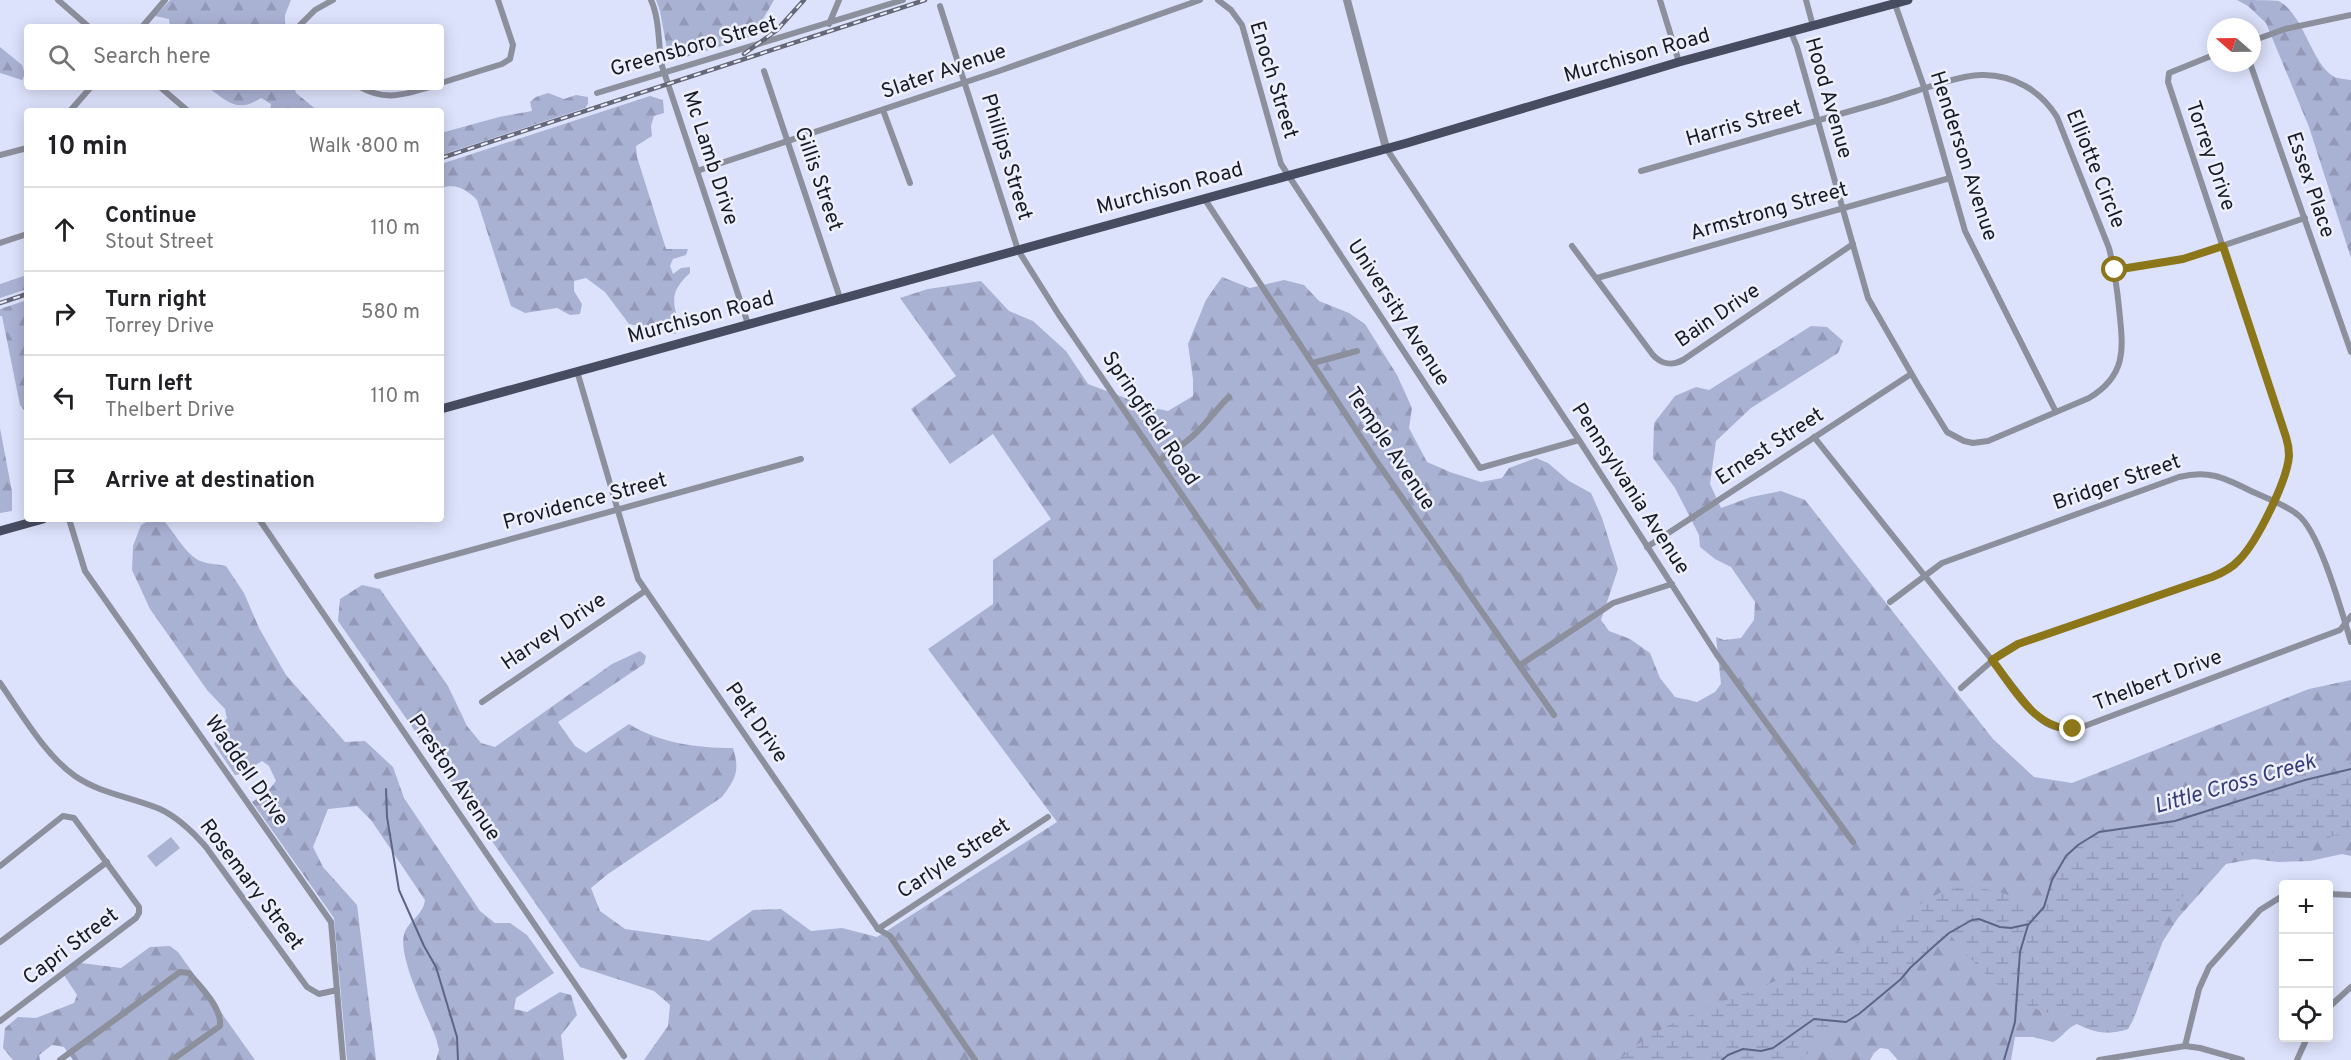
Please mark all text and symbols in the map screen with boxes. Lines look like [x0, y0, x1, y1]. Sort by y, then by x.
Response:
street label: Greensboro Street [607, 10, 781, 84]
street label: Enoch Street [1242, 18, 1304, 142]
north arrow [2207, 18, 2261, 72]
street label: Murchison Road [1561, 22, 1713, 90]
search box [24, 24, 444, 90]
street label: Hood Avenue [1798, 34, 1858, 162]
street label: Slater Avenue [878, 38, 1010, 106]
icon: search [45, 41, 78, 74]
text: Search here [93, 44, 211, 71]
street label: Henderson Avenue [1923, 68, 2003, 244]
street label: Mc Lamb Drive [676, 87, 744, 229]
street label: Phillips Street [974, 90, 1038, 224]
street label: Harris Street [1683, 95, 1805, 153]
street label: Torrey Drive [2179, 98, 2241, 214]
street label: Elliotte Circle [2059, 106, 2131, 232]
street label: Gillis Street [788, 123, 848, 235]
street label: Essex Place [2279, 128, 2341, 242]
text: 10 min [48, 131, 128, 164]
text: Walk · 800 m [309, 134, 420, 160]
street label: Murchison Road [1094, 156, 1246, 222]
street label: Armstrong Street [1687, 177, 1851, 247]
text: Continue [105, 203, 196, 230]
icon: ahead [48, 213, 81, 246]
text: 110 m [371, 216, 420, 242]
text: Stout Street [105, 230, 214, 256]
street label: University Avenue [1340, 234, 1456, 392]
route start [2101, 256, 2127, 282]
street label: Bain Drive [1670, 278, 1766, 354]
street label: Murchison Road [625, 285, 777, 351]
text: Turn right [105, 287, 207, 314]
icon: right [48, 297, 81, 330]
text: 580 m [361, 300, 420, 326]
text: Torrey Drive [105, 314, 214, 340]
street label: Springfield Road [1095, 347, 1205, 491]
text: Turn left [105, 371, 193, 398]
icon: left [48, 381, 81, 414]
street label: Temple Avenue [1339, 382, 1441, 516]
text: 110 m [371, 384, 420, 410]
text: Thelbert Drive [105, 398, 234, 424]
street label: Pennsylvania Avenue [1564, 398, 1696, 580]
street label: Ernest Street [1711, 402, 1829, 492]
street label: Bridger Street [2050, 449, 2184, 517]
icon: arrive [48, 465, 81, 498]
street label: Providence Street [500, 467, 670, 537]
text: Arrive at destination [105, 468, 315, 495]
street label: Harvey Drive [496, 587, 612, 677]
street label: Thelbert Drive [2090, 644, 2226, 718]
street label: Pelt Drive [718, 677, 794, 769]
street label: Preston Avenue [402, 709, 506, 847]
street label: Waddell Drive [198, 710, 294, 832]
route end [2059, 715, 2085, 741]
water label: Little Cross Creek [2151, 749, 2320, 821]
street label: Carlyle Street [892, 813, 1016, 905]
street label: Rosemary Street [193, 814, 309, 956]
map controls [2279, 880, 2333, 1042]
button: + [2279, 880, 2333, 934]
street label: Capri Street [18, 902, 124, 992]
button: − [2279, 934, 2333, 988]
button: locate [2279, 988, 2333, 1042]

